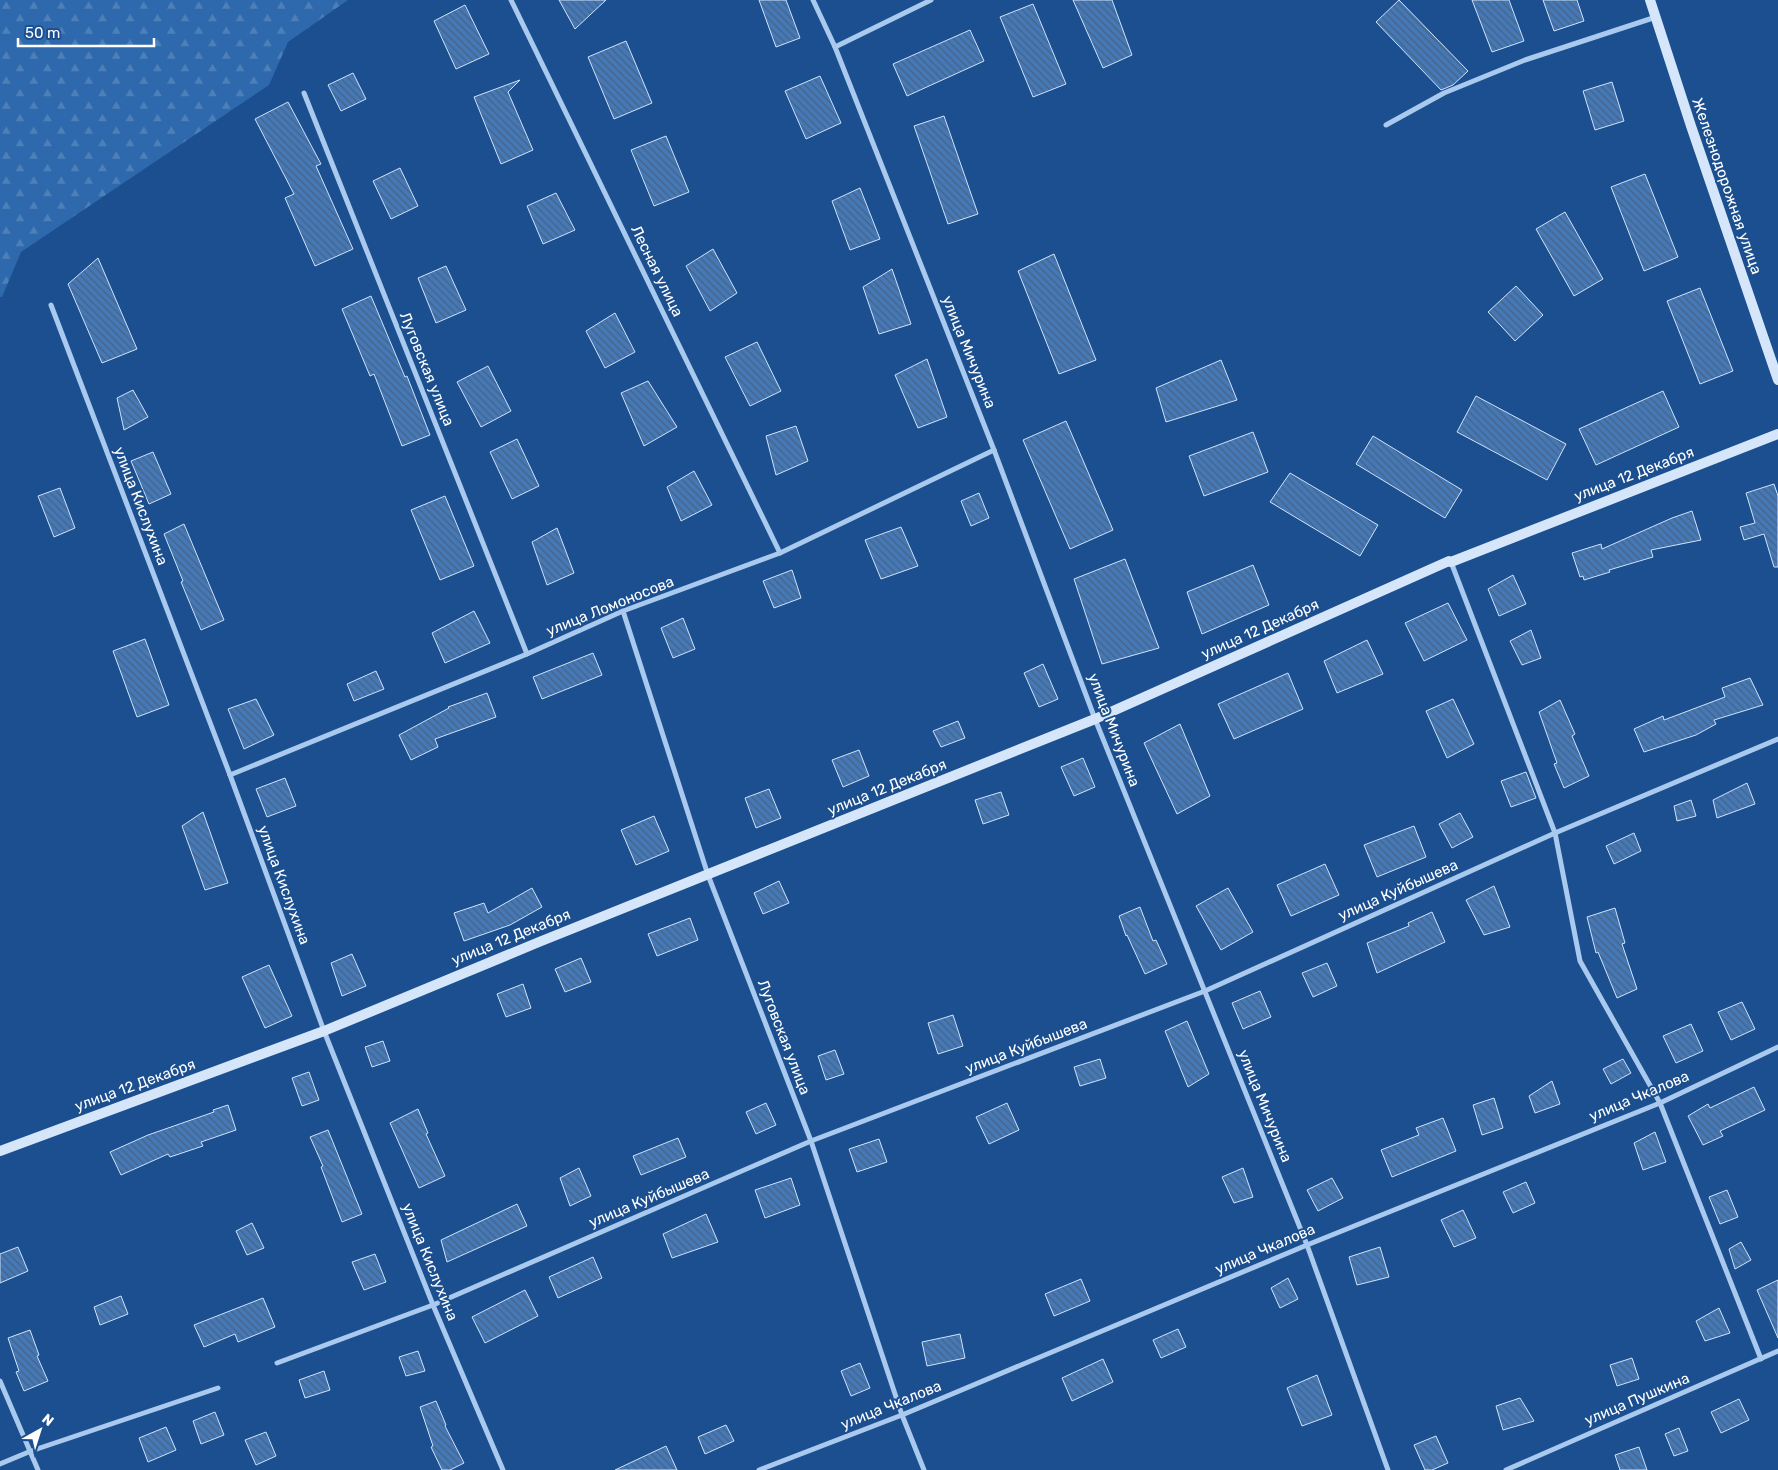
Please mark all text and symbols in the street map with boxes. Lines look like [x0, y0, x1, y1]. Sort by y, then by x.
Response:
scale bar [18, 15, 154, 47]
text: 50 m [25, 24, 60, 42]
street label: Железнодорожная улица [1688, 95, 1766, 277]
street label: Лесная улица [627, 222, 687, 320]
street label: улица Мичурина [938, 293, 1000, 411]
street label: Луговская улица [396, 309, 458, 429]
street label: улица 12 Декабря [1572, 443, 1696, 505]
street label: улица Кислухина [110, 444, 172, 568]
street label: улица Ломоносова [543, 572, 677, 640]
street label: улица 12 Декабря [1198, 595, 1322, 663]
street label: улица Мичурина [1084, 671, 1144, 789]
street label: улица 12 Декабря [825, 755, 949, 819]
street label: улица Кислухина [254, 823, 314, 947]
street label: улица Куйбышева [1335, 855, 1461, 925]
street label: улица 12 Декабря [449, 905, 573, 969]
street label: Луговская улица [754, 977, 814, 1097]
street label: улица Куйбышева [962, 1014, 1090, 1078]
street label: улица Мичурина [1234, 1047, 1296, 1165]
street label: улица 12 Декабря [72, 1055, 198, 1115]
street label: улица Чкалова [1586, 1067, 1692, 1125]
street label: улица Куйбышева [586, 1164, 712, 1232]
street label: улица Кислухина [398, 1200, 462, 1324]
street label: улица Чкалова [1212, 1220, 1318, 1278]
street label: улица Пушкина [1582, 1369, 1692, 1429]
street label: улица Чкалова [838, 1377, 944, 1433]
north arrow [15, 1405, 65, 1455]
text: N [39, 1411, 57, 1430]

